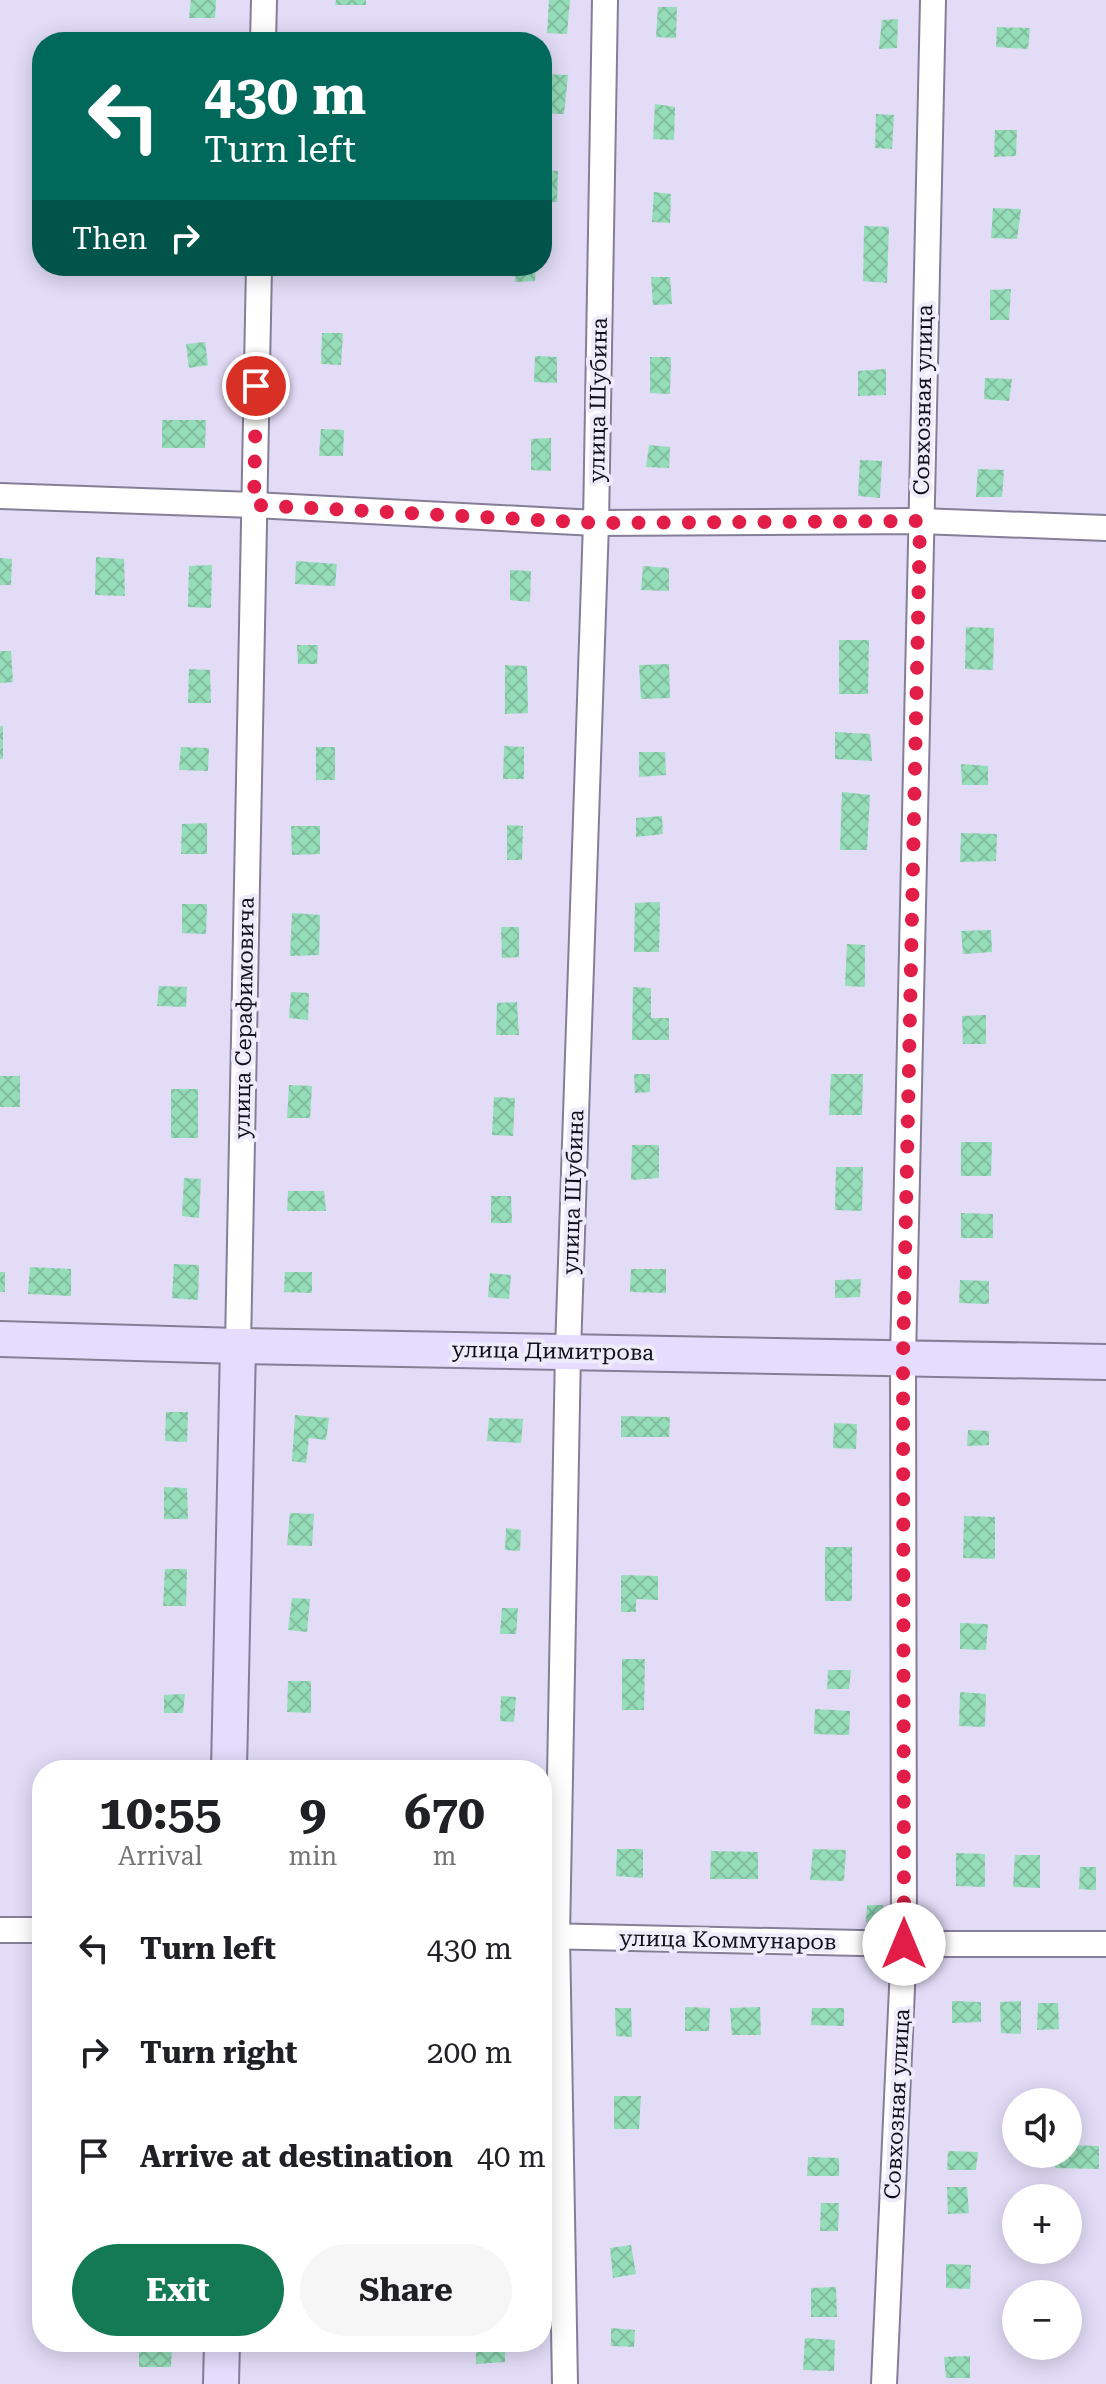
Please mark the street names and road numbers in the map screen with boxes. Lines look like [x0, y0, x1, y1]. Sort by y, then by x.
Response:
street label: Совхозная улица [909, 304, 937, 496]
street label: улица Шубина [584, 317, 612, 483]
street label: улица Серафимовича [229, 897, 259, 1139]
street label: улица Шубина [558, 1109, 588, 1275]
street label: улица Димитрова [452, 1337, 654, 1365]
street label: улица Коммунаров [619, 1926, 837, 1954]
street label: Совхозная улица [880, 2008, 914, 2200]

